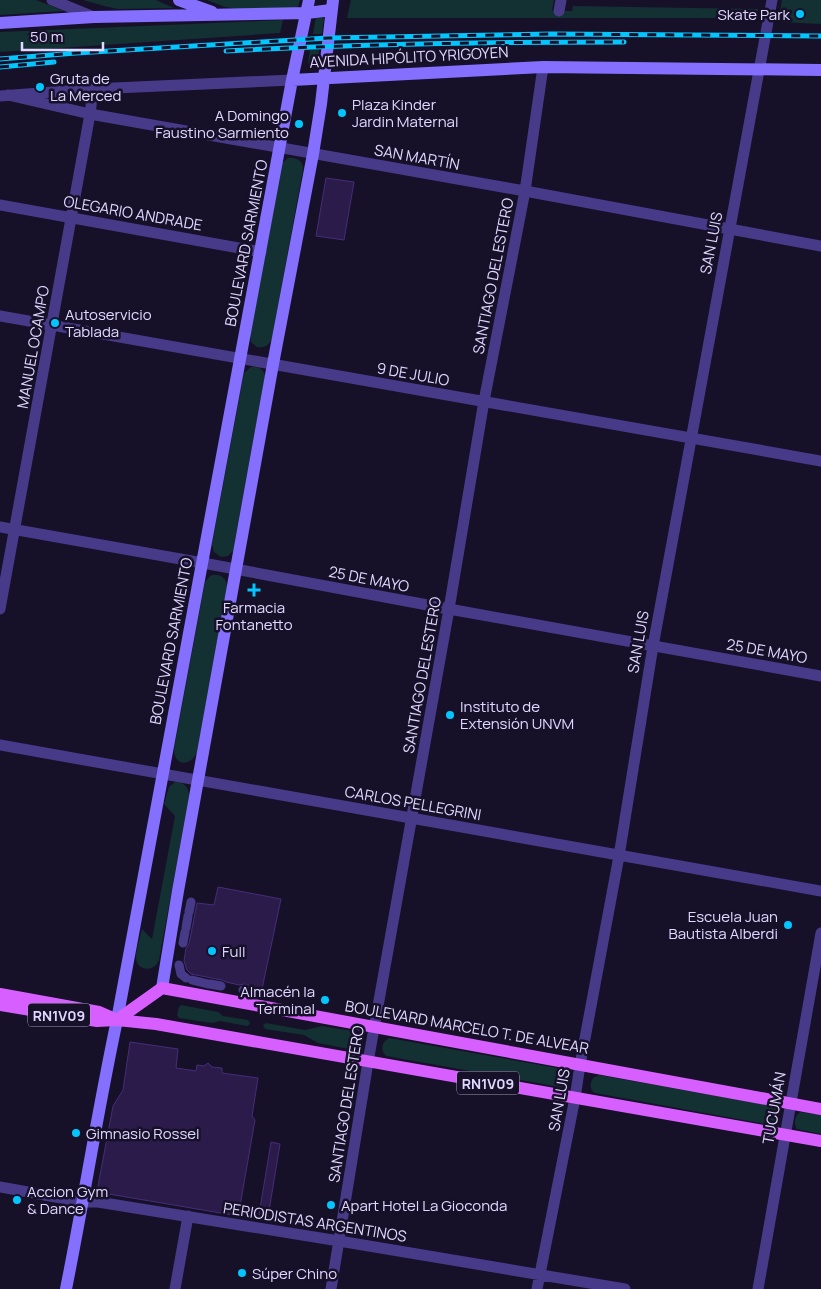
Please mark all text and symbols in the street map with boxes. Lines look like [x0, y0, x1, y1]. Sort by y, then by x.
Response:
place label: Skate Park [718, 4, 791, 25]
marker: Skate Park [794, 8, 806, 20]
scale bar [22, 20, 104, 52]
text: 50 m [30, 26, 64, 47]
street label: AVENIDA HIPÓLITO YRIGOYEN [309, 41, 509, 73]
place label: Gruta de La Merced [50, 68, 121, 106]
marker: Gruta de La Merced [34, 81, 46, 93]
place label: Plaza Kinder Jardin Maternal [352, 94, 458, 132]
place label: A Domingo Faustino Sarmiento [155, 105, 289, 143]
marker: Plaza Kinder Jardin Maternal [336, 107, 348, 119]
marker: A Domingo Faustino Sarmiento [293, 118, 305, 130]
street label: SAN MARTÍN [373, 139, 461, 175]
street label: BOULEVARD SARMIENTO [219, 158, 273, 328]
street label: OLEGARIO ANDRADE [62, 190, 204, 236]
street label: SANTIAGO DEL ESTERO [468, 196, 518, 356]
street label: SAN LUIS [695, 210, 727, 276]
street label: MANUEL OCAMPO [12, 284, 54, 410]
place label: Autoservicio Tablada [65, 304, 152, 342]
marker: Autoservicio Tablada [49, 317, 61, 329]
street label: 9 DE JULIO [375, 357, 451, 391]
street label: BOULEVARD SARMIENTO [144, 556, 198, 726]
street label: 25 DE MAYO [327, 561, 411, 597]
marker: Farmacia Fontanetto [248, 584, 260, 596]
street label: SANTIAGO DEL ESTERO [398, 595, 446, 755]
place label: Farmacia Fontanetto [215, 597, 293, 635]
street label: SAN LUIS [622, 609, 654, 675]
street label: 25 DE MAYO [725, 634, 809, 668]
place label: Instituto de Extensión UNVM [460, 696, 574, 734]
marker: Instituto de Extensión UNVM [444, 709, 456, 721]
street label: CARLOS PELLEGRINI [343, 781, 483, 825]
place label: Escuela Juan Bautista Alberdi [669, 906, 778, 944]
marker: Escuela Juan Bautista Alberdi [782, 919, 794, 931]
place label: Full [222, 941, 245, 962]
marker: Full [206, 945, 218, 957]
place label: Almacén la Terminal [240, 981, 315, 1019]
marker: Almacén la Terminal [319, 994, 331, 1006]
street label: BOULEVARD MARCELO T. DE ALVEAR [343, 995, 591, 1059]
road number: RN1V09 [28, 1004, 90, 1026]
street label: SANTIAGO DEL ESTERO [323, 1024, 369, 1184]
street label: SAN LUIS [543, 1067, 575, 1133]
street label: TUCUMÁN [757, 1070, 791, 1146]
road number: RN1V09 [457, 1072, 519, 1094]
place label: Gimnasio Rossel [86, 1123, 200, 1144]
marker: Gimnasio Rossel [70, 1127, 82, 1139]
place label: Accion Gym & Dance [27, 1181, 108, 1219]
marker: Accion Gym & Dance [11, 1194, 23, 1206]
place label: Apart Hotel La Gioconda [341, 1195, 507, 1216]
street label: PERIODISTAS ARGENTINOS [222, 1197, 408, 1247]
marker: Apart Hotel La Gioconda [325, 1199, 337, 1211]
place label: Súper Chino [252, 1263, 337, 1284]
marker: Súper Chino [236, 1267, 248, 1279]

